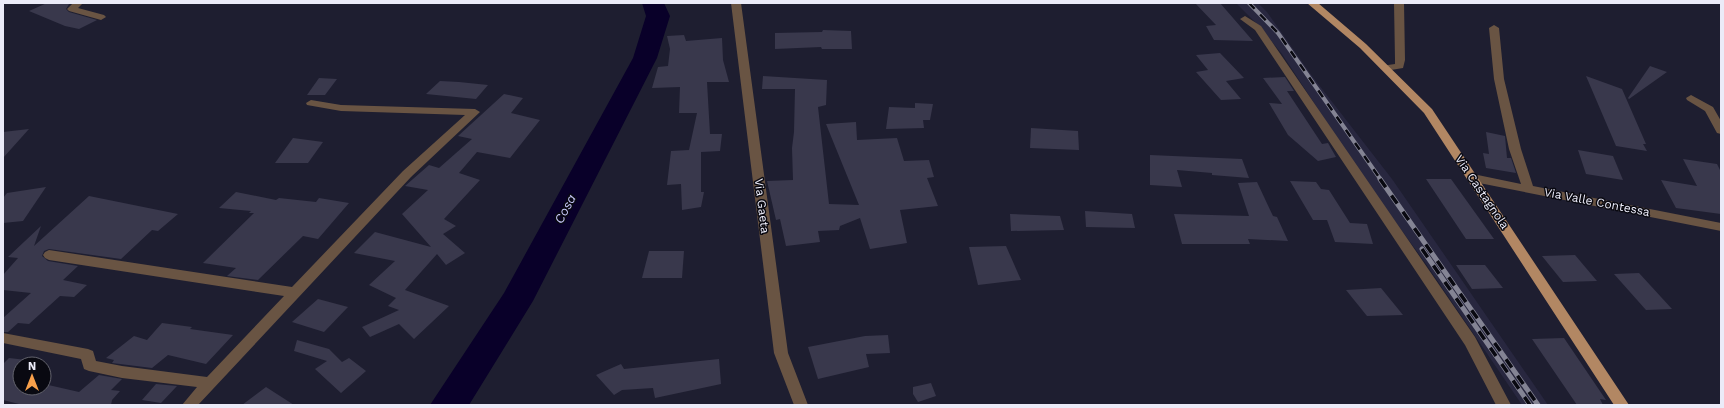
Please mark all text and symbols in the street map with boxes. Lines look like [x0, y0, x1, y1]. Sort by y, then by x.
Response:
street label: Via Castagnola [1452, 152, 1512, 232]
street label: Via Gaeta [752, 178, 772, 235]
street label: Via Valle Contessa [1543, 185, 1651, 219]
water label: Cosa [551, 192, 579, 226]
north arrow [12, 356, 52, 396]
text: N [28, 360, 36, 373]

